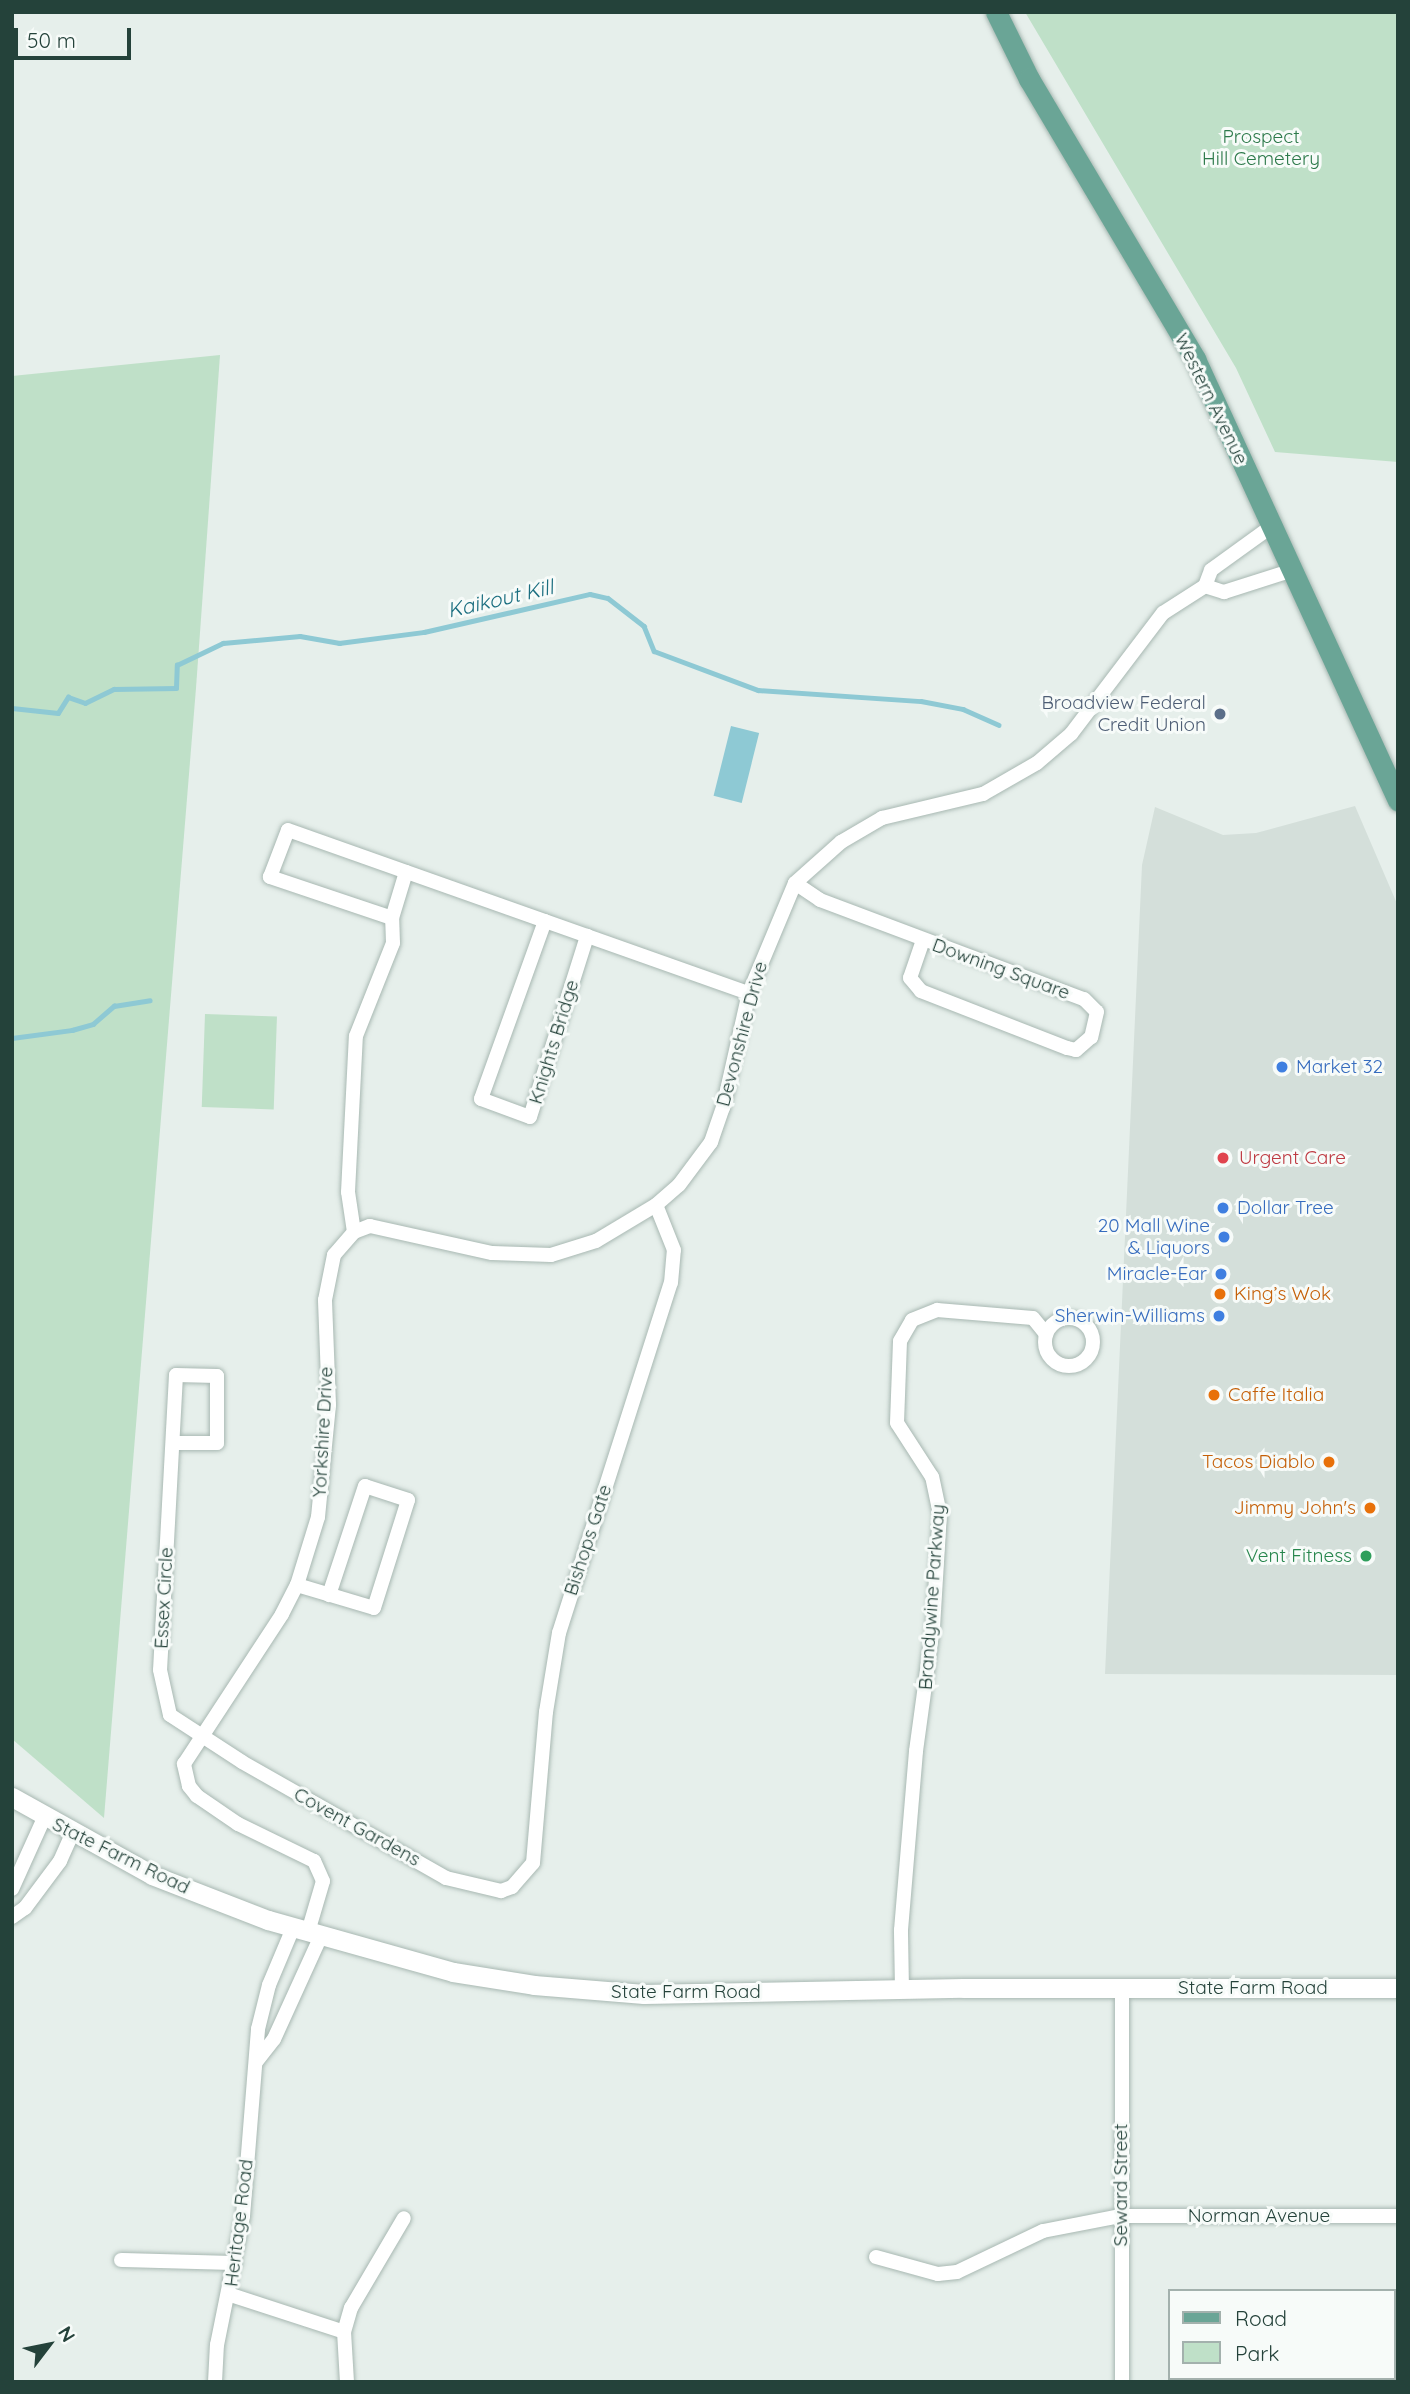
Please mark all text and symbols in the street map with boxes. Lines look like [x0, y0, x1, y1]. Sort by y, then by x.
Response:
scale bar [18, 14, 135, 58]
text: 50 m [27, 27, 76, 53]
park label: Prospect Hill Cemetery [1202, 126, 1320, 170]
street label: Western Avenue [1169, 330, 1253, 468]
water label: Kaikout Kill [445, 574, 555, 622]
place label: Broadview Federal Credit Union [1041, 692, 1206, 736]
marker: Broadview Federal Credit Union [1212, 706, 1228, 722]
street label: Downing Square [929, 934, 1073, 1004]
street label: Devonshire Drive [712, 959, 772, 1109]
street label: Knights Bridge [524, 977, 584, 1107]
place label: Market 32 [1296, 1056, 1383, 1078]
marker: Market 32 [1274, 1059, 1290, 1075]
place label: Urgent Care [1239, 1147, 1346, 1169]
marker: Urgent Care [1213, 1148, 1233, 1168]
place label: Dollar Tree [1237, 1197, 1334, 1219]
marker: Dollar Tree [1215, 1200, 1231, 1216]
place label: 20 Mall Wine & Liquors [1098, 1215, 1210, 1259]
marker: 20 Mall Wine & Liquors [1216, 1229, 1232, 1245]
place label: Miracle-Ear [1107, 1263, 1207, 1285]
marker: Miracle-Ear [1213, 1266, 1229, 1282]
place label: King’s Wok [1234, 1283, 1331, 1305]
marker: King’s Wok [1212, 1286, 1228, 1302]
place label: Sherwin-Williams [1055, 1305, 1205, 1327]
marker: Sherwin-Williams [1211, 1308, 1227, 1324]
street label: Yorkshire Drive [308, 1366, 338, 1498]
place label: Caffe Italia [1228, 1384, 1324, 1406]
marker: Caffe Italia [1206, 1387, 1222, 1403]
place label: Tacos Diablo [1202, 1451, 1315, 1473]
marker: Tacos Diablo [1321, 1454, 1337, 1470]
street label: Bishops Gate [559, 1482, 617, 1598]
place label: Jimmy John's [1234, 1497, 1356, 1519]
marker: Jimmy John's [1362, 1500, 1378, 1516]
street label: Brandywine Parkway [914, 1503, 950, 1691]
place label: Vent Fitness [1246, 1545, 1352, 1567]
street label: Essex Circle [150, 1547, 178, 1649]
marker: Vent Fitness [1358, 1548, 1374, 1564]
street label: Covent Gardens [290, 1783, 424, 1871]
street label: State Farm Road [49, 1813, 193, 1899]
street label: State Farm Road [1178, 1977, 1328, 1999]
street label: State Farm Road [611, 1981, 761, 2003]
street label: Seward Street [1110, 2124, 1132, 2246]
street label: Heritage Road [220, 2158, 258, 2288]
street label: Norman Avenue [1188, 2205, 1330, 2227]
legend [1168, 2289, 1396, 2380]
text: Road [1235, 2305, 1287, 2331]
north arrow [14, 2310, 84, 2380]
text: N [53, 2322, 81, 2346]
text: Park [1235, 2340, 1279, 2366]

